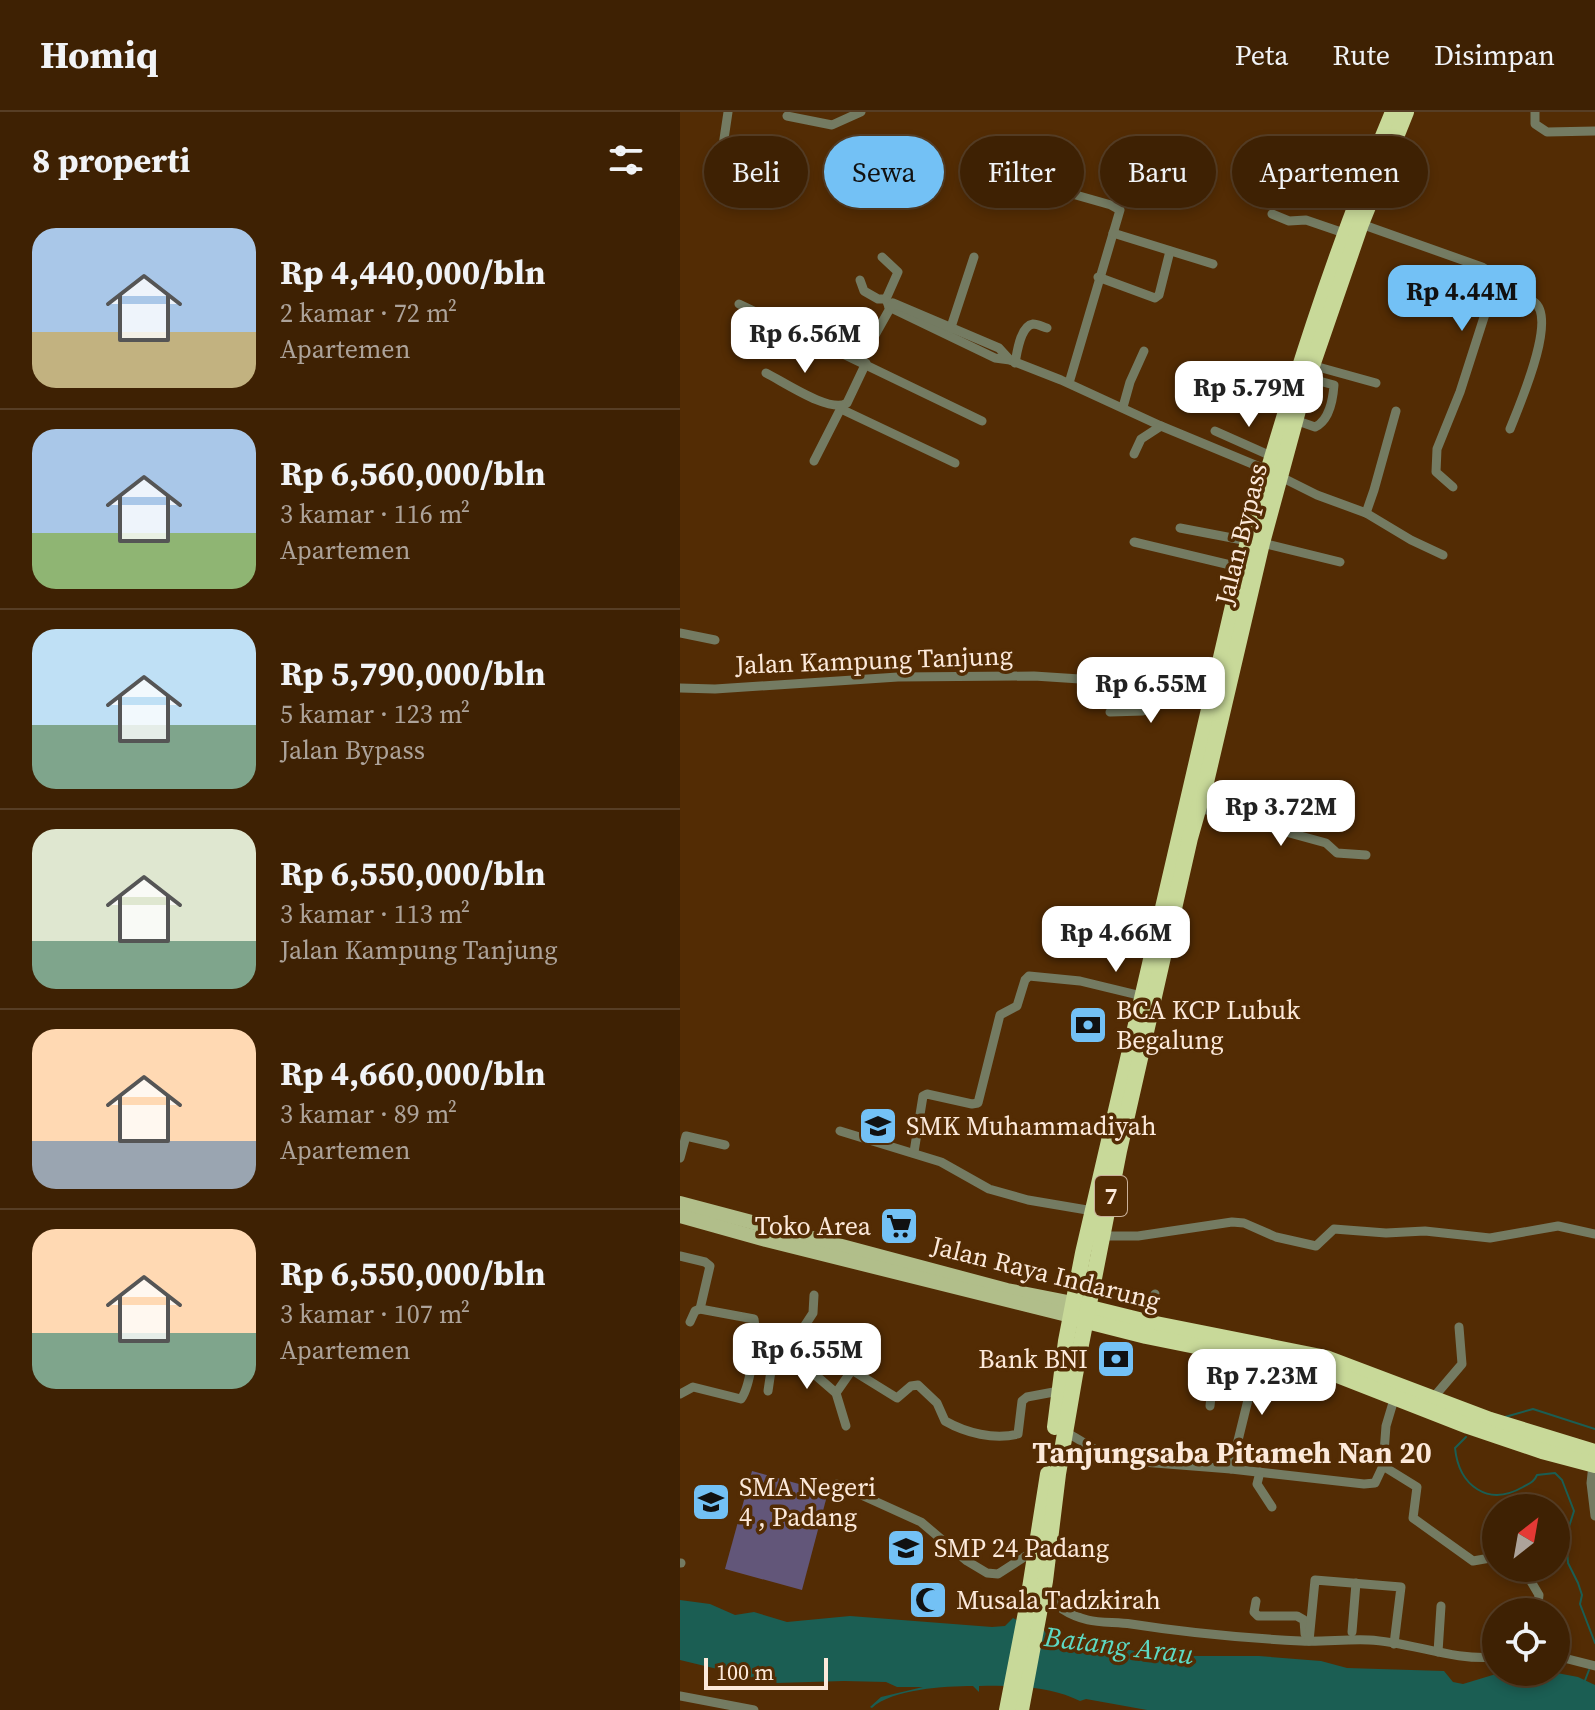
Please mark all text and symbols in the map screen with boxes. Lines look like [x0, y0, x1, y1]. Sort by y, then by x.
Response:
text: Homiq [40, 29, 158, 81]
text: Peta [1235, 36, 1288, 74]
text: Rute [1332, 36, 1390, 74]
text: Disimpan [1434, 36, 1555, 74]
chip: Beli [704, 136, 808, 208]
chip: Sewa [824, 136, 944, 208]
chip: Filter [960, 136, 1084, 208]
chip: Baru [1100, 136, 1216, 208]
chip: Apartemen [1232, 136, 1428, 208]
text: 8 properti [32, 137, 190, 183]
icon: filters [604, 138, 648, 182]
text: Rp 4,440,000/bln [280, 249, 546, 295]
icon: home [96, 260, 192, 356]
pin: Rp 4.44M [1379, 265, 1545, 333]
text: Rp 4.44M [1406, 273, 1518, 309]
text: 2 kamar · 72 m² [280, 295, 457, 331]
pin: Rp 6.56M [722, 307, 888, 375]
text: Rp 6.56M [749, 315, 861, 351]
text: Apartemen [280, 331, 410, 367]
pin: Rp 5.79M [1166, 361, 1332, 429]
text: Rp 5.79M [1193, 369, 1305, 405]
text: Rp 6,560,000/bln [280, 450, 546, 496]
street label: Jalan Bypass [1206, 459, 1276, 610]
icon: home [96, 461, 192, 557]
text: 3 kamar · 116 m² [280, 496, 470, 532]
text: Apartemen [280, 532, 410, 568]
street label: Jalan Kampung Tanjung [734, 637, 1013, 683]
text: Rp 5,790,000/bln [280, 650, 546, 696]
pin: Rp 6.55M [1068, 657, 1234, 725]
icon: home [96, 661, 192, 757]
text: Rp 6.55M [1095, 665, 1207, 701]
text: 5 kamar · 123 m² [280, 696, 470, 732]
text: Jalan Bypass [280, 732, 425, 768]
pin: Rp 3.72M [1198, 780, 1364, 848]
text: Rp 3.72M [1225, 788, 1337, 824]
text: Rp 6,550,000/bln [280, 850, 546, 896]
icon: home [96, 861, 192, 957]
text: 3 kamar · 113 m² [280, 896, 470, 932]
pin: Rp 4.66M [1033, 906, 1199, 974]
text: Rp 4.66M [1060, 914, 1172, 950]
text: Jalan Kampung Tanjung [280, 932, 558, 968]
place label: BCA KCP Lubuk Begalung [1116, 992, 1301, 1058]
bank icon: BCA KCP Lubuk Begalung [1067, 1004, 1109, 1046]
text: Rp 4,660,000/bln [280, 1050, 546, 1096]
icon: home [96, 1061, 192, 1157]
text: 3 kamar · 89 m² [280, 1096, 457, 1132]
school or university icon: SMK Muhammadiyah [857, 1105, 899, 1147]
place label: SMK Muhammadiyah [906, 1108, 1157, 1144]
text: Apartemen [280, 1132, 410, 1168]
road number: 7 [1095, 1176, 1127, 1216]
supermarket icon: Toko Area [878, 1205, 920, 1247]
place label: Toko Area [755, 1208, 872, 1244]
street label: Jalan Raya Indarung [927, 1227, 1164, 1319]
text: Rp 6,550,000/bln [280, 1250, 546, 1296]
icon: home [96, 1261, 192, 1357]
text: 3 kamar · 107 m² [280, 1296, 470, 1332]
pin: Rp 6.55M [724, 1323, 890, 1391]
text: Rp 6.55M [751, 1331, 863, 1367]
text: Apartemen [280, 1332, 410, 1368]
bank icon: Bank BNI [1095, 1338, 1137, 1380]
place label: Bank BNI [978, 1341, 1088, 1377]
pin: Rp 7.23M [1179, 1349, 1345, 1417]
text: Rp 7.23M [1206, 1357, 1318, 1393]
district label: Tanjungsaba Pitameh Nan 20 [1032, 1432, 1432, 1473]
place label: SMA Negeri 4 , Padang [739, 1469, 876, 1535]
school or university icon: SMA Negeri 4 , Padang [690, 1481, 732, 1523]
north arrow [1482, 1494, 1570, 1582]
map controls [1482, 1494, 1570, 1686]
school or university icon: SMP 24 Padang [885, 1527, 927, 1569]
place label: SMP 24 Padang [934, 1530, 1109, 1566]
mosque icon: Musala Tadzkirah [907, 1579, 949, 1621]
place label: Musala Tadzkirah [956, 1582, 1161, 1618]
button: locate [1482, 1598, 1570, 1686]
water label: Batang Arau [1041, 1617, 1196, 1673]
scale bar [704, 1654, 828, 1690]
text: 100 m [716, 1657, 774, 1687]

